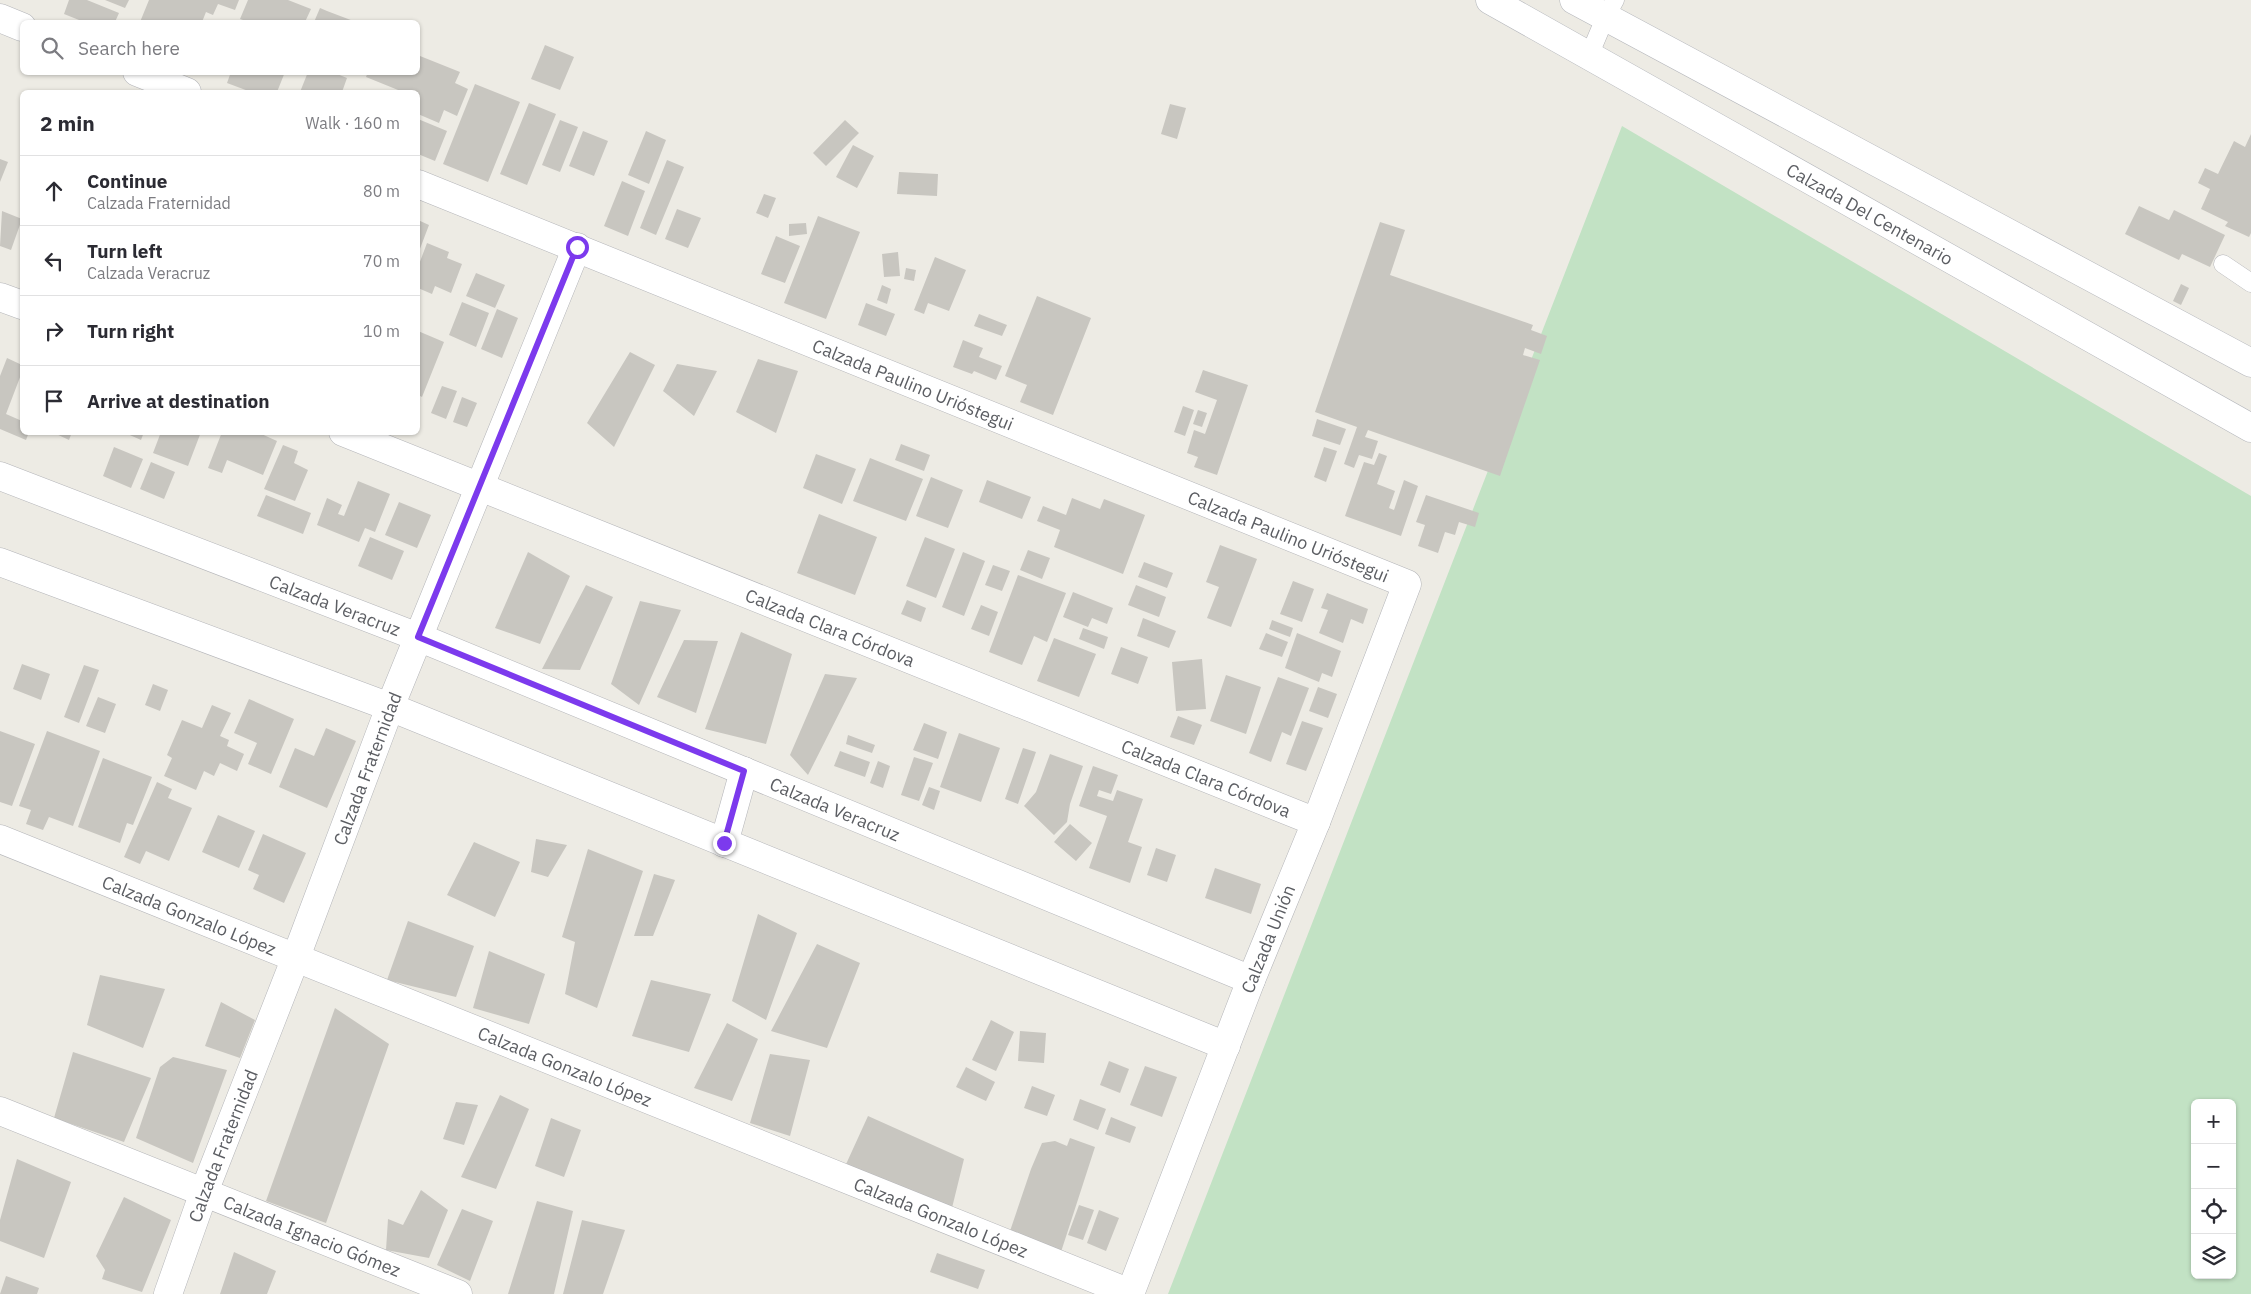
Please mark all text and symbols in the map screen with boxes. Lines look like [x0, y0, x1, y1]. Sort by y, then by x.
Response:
search box [20, 20, 420, 75]
icon: search [38, 34, 66, 62]
text: Search here [78, 36, 180, 60]
text: 2 min [40, 109, 95, 137]
text: Walk · 160 m [305, 113, 400, 133]
street label: Calzada Del Centenario [1783, 158, 1957, 270]
text: Continue [87, 169, 167, 193]
icon: ahead [40, 177, 68, 205]
text: 80 m [363, 181, 400, 201]
text: Calzada Fraternidad [87, 193, 231, 213]
route start [566, 236, 589, 259]
text: Turn left [87, 239, 163, 263]
icon: left [40, 247, 68, 275]
text: 70 m [363, 251, 400, 271]
text: Calzada Veracruz [87, 263, 210, 283]
icon: right [40, 317, 68, 345]
text: Turn right [87, 319, 174, 343]
text: 10 m [363, 321, 400, 341]
street label: Calzada Paulino Urióstegui [809, 333, 1017, 435]
icon: arrive [40, 387, 68, 415]
text: Arrive at destination [87, 389, 270, 413]
street label: Calzada Paulino Urióstegui [1185, 485, 1392, 587]
street label: Calzada Veracruz [266, 569, 404, 641]
street label: Calzada Clara Córdova [742, 583, 919, 672]
street label: Calzada Fraternidad [328, 688, 406, 848]
street label: Calzada Clara Córdova [1118, 734, 1295, 822]
street label: Calzada Veracruz [767, 772, 904, 846]
route end [713, 832, 736, 855]
street label: Calzada Gonzalo López [99, 870, 280, 960]
street label: Calzada Unión [1236, 881, 1300, 997]
street label: Calzada Gonzalo López [475, 1021, 656, 1111]
street label: Calzada Fraternidad [183, 1066, 262, 1225]
map controls [2191, 1099, 2236, 1279]
button: + [2191, 1099, 2236, 1144]
button: − [2191, 1144, 2236, 1189]
street label: Calzada Gonzalo López [850, 1172, 1031, 1262]
button: locate [2191, 1189, 2236, 1234]
street label: Calzada Ignacio Gómez [220, 1190, 404, 1281]
button: layers [2191, 1234, 2236, 1279]

